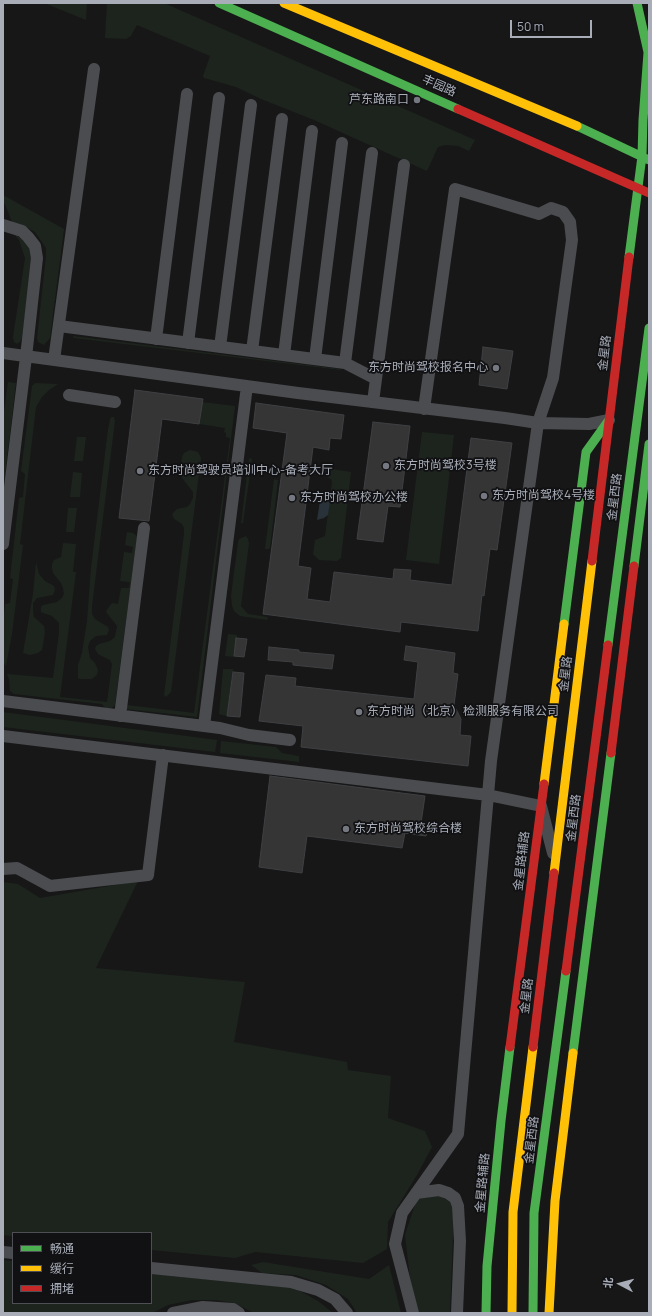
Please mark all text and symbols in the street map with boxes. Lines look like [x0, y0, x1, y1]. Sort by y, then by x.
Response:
scale bar [512, 12, 594, 38]
text: 50 m [517, 18, 544, 35]
street label: 丰园路 [420, 72, 458, 100]
place label: 芦东路南口 [349, 93, 409, 107]
marker: 芦东路南口 [412, 95, 422, 105]
street label: 金星路 [596, 334, 614, 372]
place label: 东方时尚驾校报名中心 [368, 361, 488, 375]
marker: 东方时尚驾校报名中心 [491, 363, 501, 373]
place label: 东方时尚驾校3号楼 [394, 459, 497, 473]
marker: 东方时尚驾校3号楼 [381, 461, 391, 471]
place label: 东方时尚驾驶员培训中心-备考大厅 [148, 464, 333, 478]
marker: 东方时尚驾驶员培训中心-备考大厅 [135, 466, 145, 476]
street label: 金星西路 [605, 472, 625, 522]
place label: 东方时尚驾校4号楼 [492, 489, 595, 503]
place label: 东方时尚驾校办公楼 [300, 491, 408, 505]
marker: 东方时尚驾校4号楼 [479, 491, 489, 501]
marker: 东方时尚驾校办公楼 [287, 493, 297, 503]
street label: 金星路 [557, 655, 575, 693]
place label: 东方时尚（北京）检测服务有限公司 [367, 705, 559, 719]
marker: 东方时尚（北京）检测服务有限公司 [354, 707, 364, 717]
street label: 金星西路 [564, 793, 584, 843]
place label: 东方时尚驾校综合楼 [354, 822, 462, 836]
marker: 东方时尚驾校综合楼 [341, 824, 351, 834]
street label: 金星路辅路 [511, 830, 533, 892]
street label: 金星路 [518, 977, 536, 1015]
street label: 金星西路 [522, 1115, 542, 1165]
street label: 金星路辅路 [473, 1152, 493, 1214]
legend [12, 1232, 152, 1304]
text: 畅通 [50, 1240, 74, 1257]
text: 缓行 [50, 1260, 74, 1277]
north arrow [600, 1264, 640, 1304]
text: 北 [600, 1276, 616, 1289]
text: 拥堵 [50, 1280, 74, 1297]

